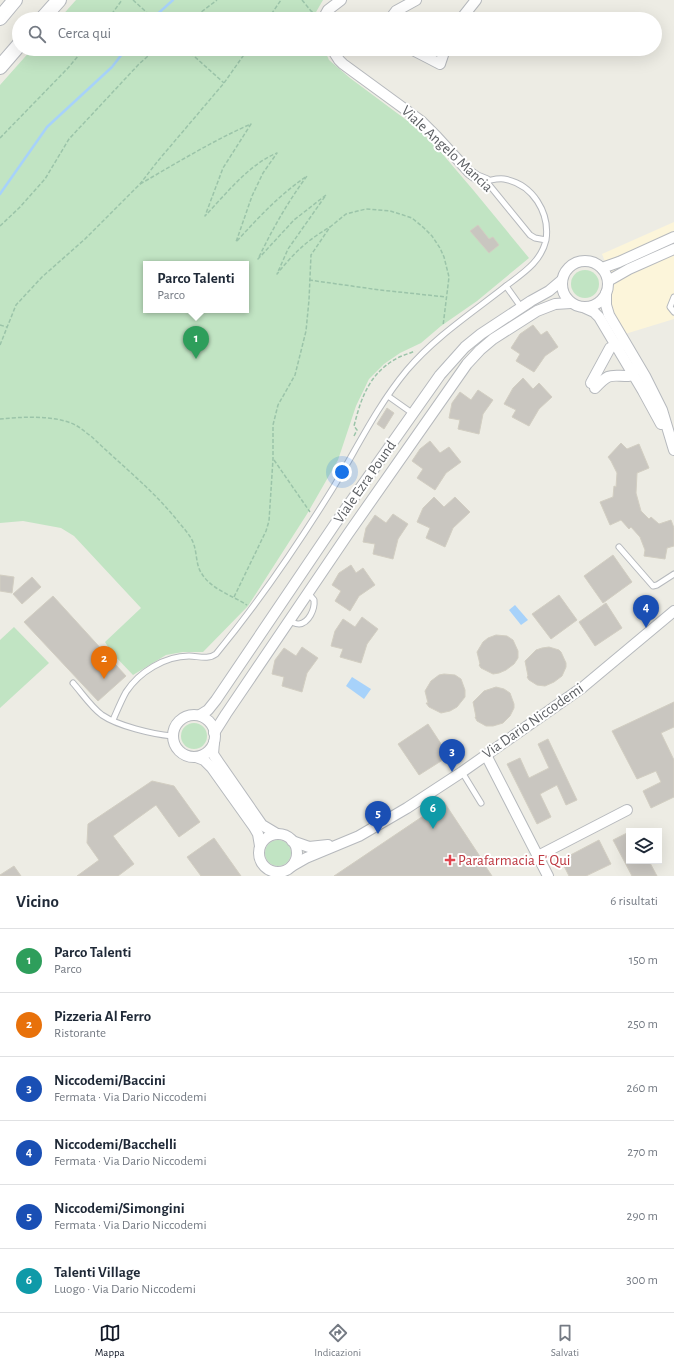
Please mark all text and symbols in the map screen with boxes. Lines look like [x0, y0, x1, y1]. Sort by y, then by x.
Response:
search box [12, 12, 662, 56]
icon: search [26, 23, 48, 45]
text: Cerca qui [58, 26, 111, 41]
street label: Viale Angelo Mancia [398, 103, 496, 195]
popup [143, 261, 249, 313]
text: Parco Talenti [157, 271, 235, 286]
text: Parco [157, 289, 185, 302]
pin: 1 [183, 326, 209, 359]
street label: Viale Ezra Pound [331, 438, 399, 526]
your location [332, 462, 352, 482]
pin: 4 [633, 595, 659, 628]
pin: 2 [91, 646, 117, 679]
street label: Via Dario Niccodemi [480, 681, 586, 761]
pin: 3 [439, 739, 465, 772]
pin: 6 [420, 796, 446, 829]
pin: 5 [365, 801, 391, 834]
map controls [626, 828, 662, 864]
button: layers [626, 828, 662, 864]
place label: Parafarmacia E' Qui [458, 853, 570, 868]
marker: Parafarmacia E' Qui [445, 855, 455, 865]
text: Vicino [16, 893, 59, 910]
text: 6 risultati [610, 895, 658, 908]
text: Parco Talenti [54, 945, 132, 960]
text: 1 [27, 954, 31, 967]
text: 150 m [629, 954, 658, 967]
text: Parco [54, 963, 82, 976]
text: Pizzeria Al Ferro [54, 1009, 151, 1024]
text: 2 [26, 1018, 32, 1031]
text: 250 m [627, 1018, 658, 1031]
text: Ristorante [54, 1027, 106, 1040]
text: Niccodemi/Baccini [54, 1073, 166, 1088]
text: 3 [26, 1082, 32, 1095]
text: 260 m [627, 1082, 658, 1095]
text: Fermata · Via Dario Niccodemi [54, 1091, 207, 1104]
text: Niccodemi/Bacchelli [54, 1137, 177, 1152]
text: 4 [26, 1146, 32, 1159]
text: 270 m [627, 1146, 658, 1159]
text: Fermata · Via Dario Niccodemi [54, 1155, 207, 1168]
text: Niccodemi/Simongini [54, 1201, 185, 1216]
text: 5 [26, 1210, 32, 1223]
text: 290 m [627, 1210, 658, 1223]
text: Fermata · Via Dario Niccodemi [54, 1219, 207, 1232]
text: Talenti Village [54, 1265, 140, 1280]
text: 6 [26, 1274, 32, 1287]
text: 300 m [626, 1274, 658, 1287]
text: Luogo · Via Dario Niccodemi [54, 1283, 196, 1296]
tab: Mappa [95, 1322, 125, 1359]
tab: Indicazioni [314, 1322, 361, 1359]
tab: Salvati [551, 1322, 579, 1359]

